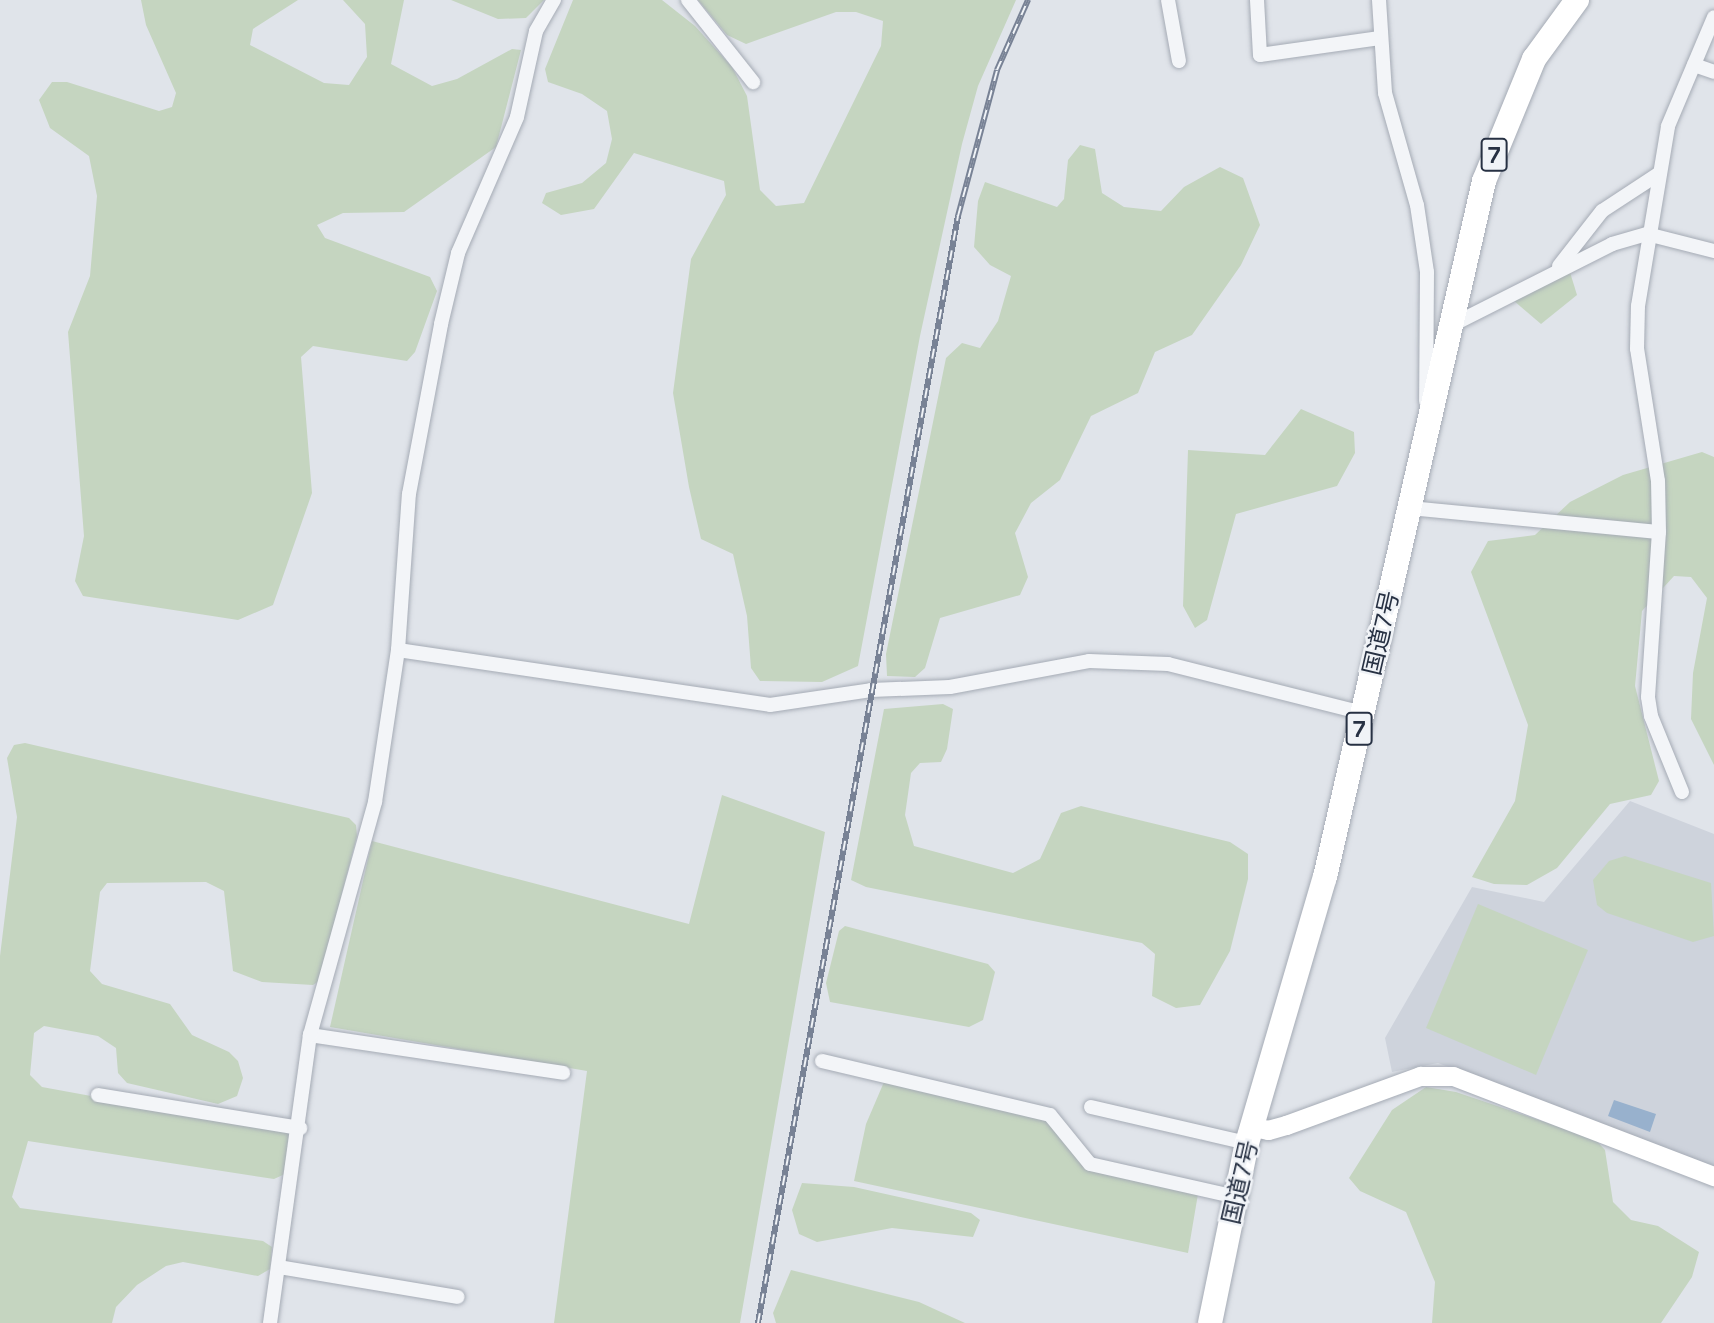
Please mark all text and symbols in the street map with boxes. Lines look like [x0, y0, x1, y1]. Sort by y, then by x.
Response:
road number: 7 [1480, 136, 1508, 174]
street label: 国道7号 [1357, 588, 1405, 678]
road number: 7 [1345, 709, 1373, 748]
street label: 国道7号 [1216, 1137, 1264, 1227]

